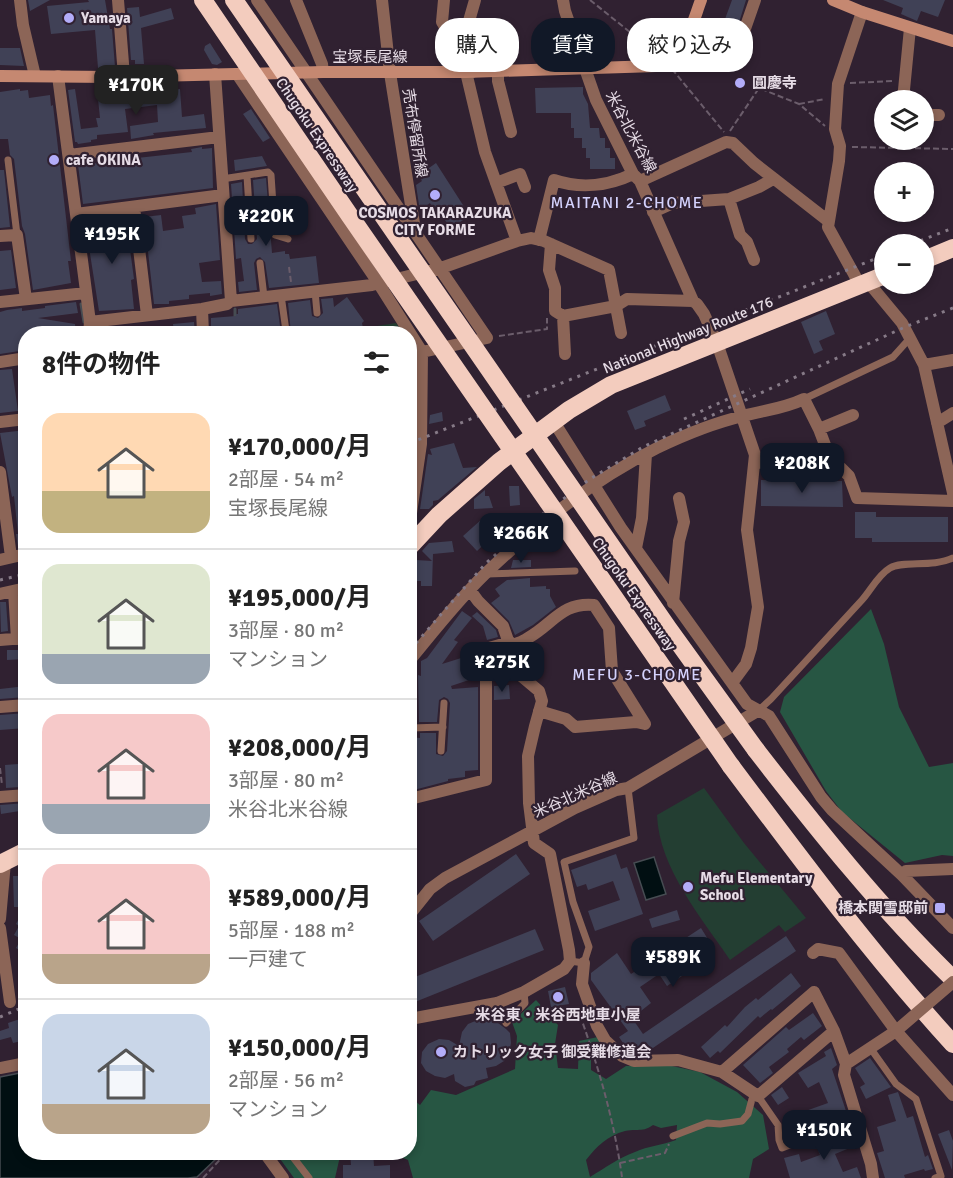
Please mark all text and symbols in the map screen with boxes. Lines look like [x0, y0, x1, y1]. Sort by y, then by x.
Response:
place label: Yamaya [80, 9, 131, 27]
marker: Yamaya [62, 11, 76, 25]
chip: 購入 [435, 18, 519, 72]
chip: 賃貸 [531, 18, 615, 72]
chip: 絞り込み [627, 18, 753, 72]
street label: 宝塚長尾線 [332, 48, 408, 66]
pin: ¥170K [94, 65, 178, 116]
text: ¥170K [108, 72, 164, 97]
street label: Chugoku Expressway [272, 74, 362, 196]
place label: 圓慶寺 [752, 74, 797, 92]
marker: 圓慶寺 [733, 76, 747, 90]
street label: 売布停留所線 [399, 87, 431, 179]
street label: 米谷北米谷線 [602, 88, 660, 176]
map controls [874, 90, 934, 294]
button: layers [874, 90, 934, 150]
place label: cafe OKINA [66, 151, 141, 169]
marker: cafe OKINA [47, 153, 61, 167]
button: + [874, 162, 934, 222]
marker: COSMOS TAKARAZUKA CITY FORME [428, 188, 442, 202]
district label: MAITANI 2-CHOME [551, 193, 703, 213]
pin: ¥220K [224, 196, 308, 247]
text: ¥220K [238, 203, 294, 228]
place label: COSMOS TAKARAZUKA CITY FORME [358, 204, 512, 239]
pin: ¥195K [70, 214, 154, 265]
text: ¥195K [84, 221, 140, 246]
button: − [874, 234, 934, 294]
street label: National Highway Route 176 [600, 293, 776, 377]
icon: filters [360, 346, 393, 379]
text: 8件の物件 [42, 349, 160, 381]
text: ¥170,000/月 [228, 431, 372, 463]
icon: home [90, 437, 162, 509]
pin: ¥208K [760, 443, 844, 494]
text: ¥208K [774, 450, 830, 475]
text: 2部屋 · 54 m² [228, 467, 344, 492]
text: 宝塚長尾線 [228, 496, 328, 521]
pin: ¥266K [479, 513, 563, 564]
text: ¥266K [493, 520, 549, 545]
street label: Chugoku Expressway [588, 534, 680, 654]
text: ¥195,000/月 [228, 582, 372, 614]
icon: home [90, 588, 162, 660]
text: 3部屋 · 80 m² [228, 618, 344, 643]
pin: ¥275K [460, 642, 544, 693]
text: マンション [228, 647, 328, 672]
text: ¥275K [474, 649, 530, 674]
district label: MEFU 3-CHOME [572, 665, 702, 685]
text: ¥208,000/月 [228, 732, 372, 764]
icon: home [90, 738, 162, 810]
text: 3部屋 · 80 m² [228, 768, 344, 793]
street label: 米谷北米谷線 [530, 768, 620, 822]
text: 米谷北米谷線 [228, 797, 348, 822]
place label: Mefu Elementary School [700, 869, 813, 904]
marker: Mefu Elementary School [681, 880, 695, 894]
text: ¥589,000/月 [228, 882, 372, 914]
icon: home [90, 888, 162, 960]
place label: 橋本関雪邸前 [838, 899, 928, 917]
marker: 橋本関雪邸前 [933, 901, 947, 915]
text: 5部屋 · 188 m² [228, 918, 355, 943]
pin: ¥589K [631, 937, 715, 988]
text: ¥589K [645, 944, 701, 969]
text: 一戸建て [228, 947, 308, 972]
marker: 米谷東・米谷西地車小屋 [551, 990, 565, 1004]
place label: 米谷東・米谷西地車小屋 [475, 1006, 641, 1024]
text: ¥150,000/月 [228, 1032, 372, 1064]
icon: home [90, 1038, 162, 1110]
place label: カトリック女子 御受難修道会 [453, 1043, 651, 1061]
marker: カトリック女子 御受難修道会 [434, 1045, 448, 1059]
text: 2部屋 · 56 m² [228, 1068, 344, 1093]
text: マンション [228, 1097, 328, 1122]
pin: ¥150K [782, 1110, 866, 1161]
text: ¥150K [796, 1117, 852, 1142]

